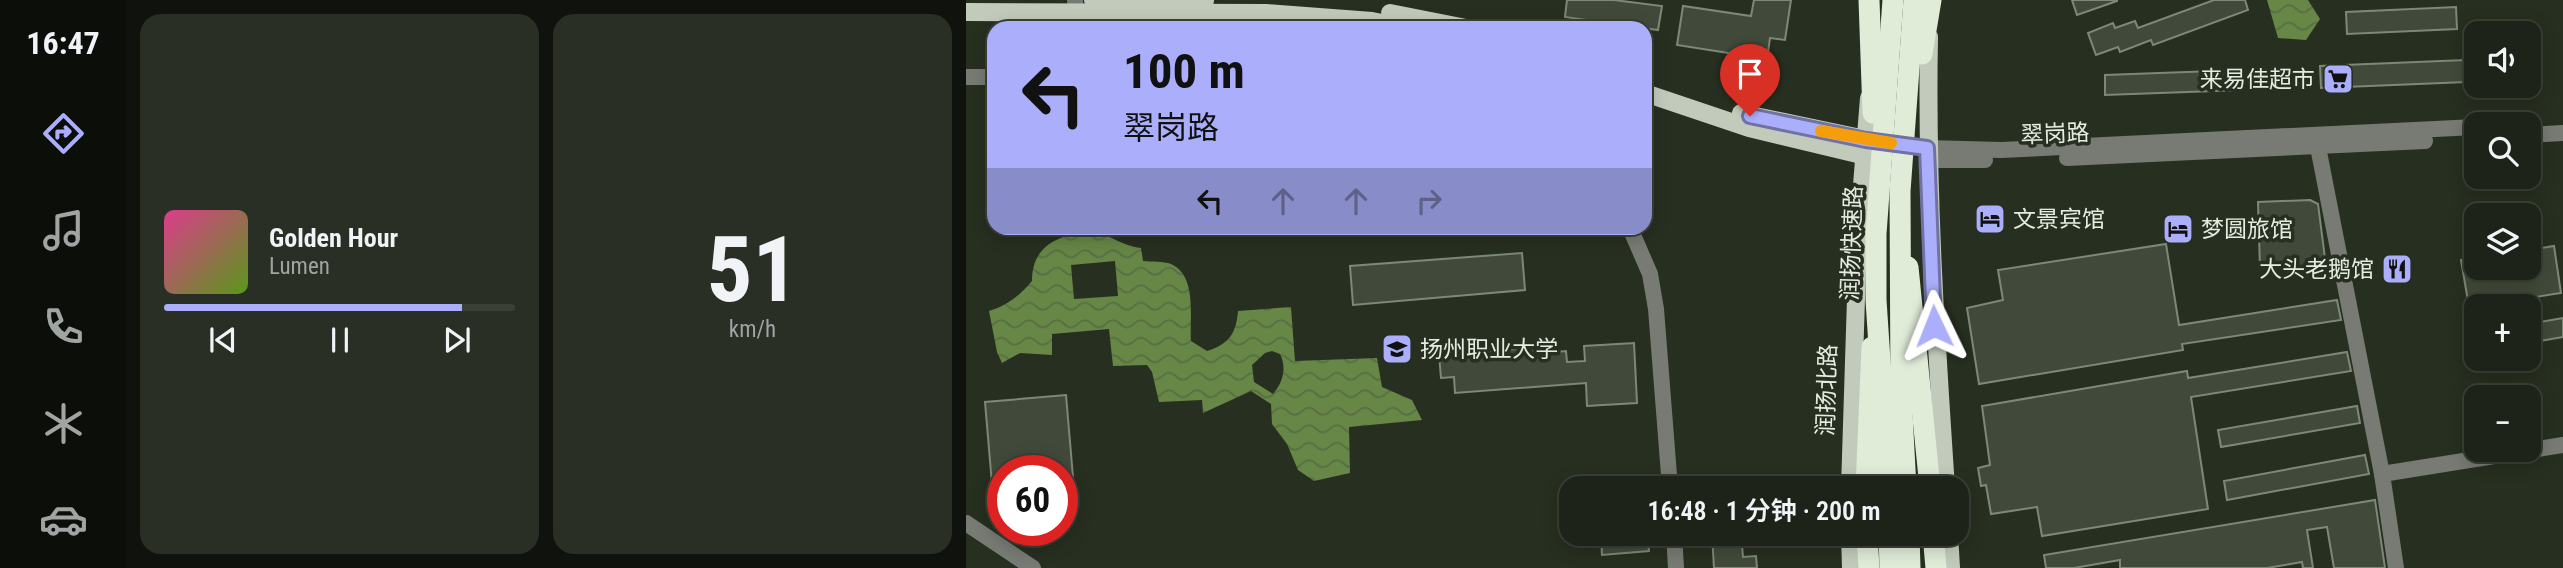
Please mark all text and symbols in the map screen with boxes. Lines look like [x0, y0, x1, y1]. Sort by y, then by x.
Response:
map controls [2464, 21, 2541, 462]
button: sound [2464, 21, 2541, 98]
text: 16:47 [26, 24, 100, 62]
text: 100 m [1123, 43, 1245, 100]
pin [1720, 44, 1780, 116]
icon: left [1008, 49, 1099, 140]
icon: arrive [1731, 55, 1769, 93]
supermarket icon: 来易佳超市 [2321, 62, 2355, 96]
place label: 来易佳超市 [2200, 66, 2315, 93]
icon: directions [39, 109, 88, 158]
text: 翠岗路 [1123, 109, 1219, 147]
button: search [2464, 112, 2541, 189]
street label: 翠岗路 [2020, 119, 2090, 149]
icon: left [1191, 182, 1229, 220]
icon: ahead [1264, 182, 1302, 220]
icon: ahead [1337, 182, 1375, 220]
icon: right [1410, 182, 1448, 220]
street label: 润扬快速路 [1837, 185, 1867, 301]
hotel icon: 文景宾馆 [1973, 202, 2007, 236]
button: layers [2464, 203, 2541, 280]
icon: music [39, 206, 88, 255]
place label: 文景宾馆 [2013, 206, 2105, 233]
hotel icon: 梦圆旅馆 [2161, 212, 2195, 246]
place label: 梦圆旅馆 [2201, 216, 2293, 243]
text: 51 [707, 217, 798, 323]
text: Golden Hour [269, 223, 398, 253]
restaurant icon: 大头老鹅馆 [2380, 252, 2414, 286]
text: Lumen [269, 253, 330, 280]
place label: 大头老鹅馆 [2259, 256, 2374, 283]
position arrow [1897, 289, 1971, 363]
button: + [2464, 294, 2541, 371]
icon: phone [39, 302, 88, 351]
text: km/h [729, 316, 776, 343]
icon: previous [204, 321, 242, 359]
icon: pause [321, 321, 359, 359]
icon: next [438, 321, 476, 359]
school or university icon: 扬州职业大学 [1380, 332, 1414, 366]
place label: 扬州职业大学 [1420, 336, 1558, 363]
street label: 润扬北路 [1812, 344, 1842, 436]
button: − [2464, 385, 2541, 462]
icon: climate [39, 399, 88, 448]
speed limit sign: 60 [987, 455, 1078, 546]
icon: car [39, 495, 88, 544]
text: 16:48 · 1 分钟 · 200 m [1647, 496, 1881, 526]

